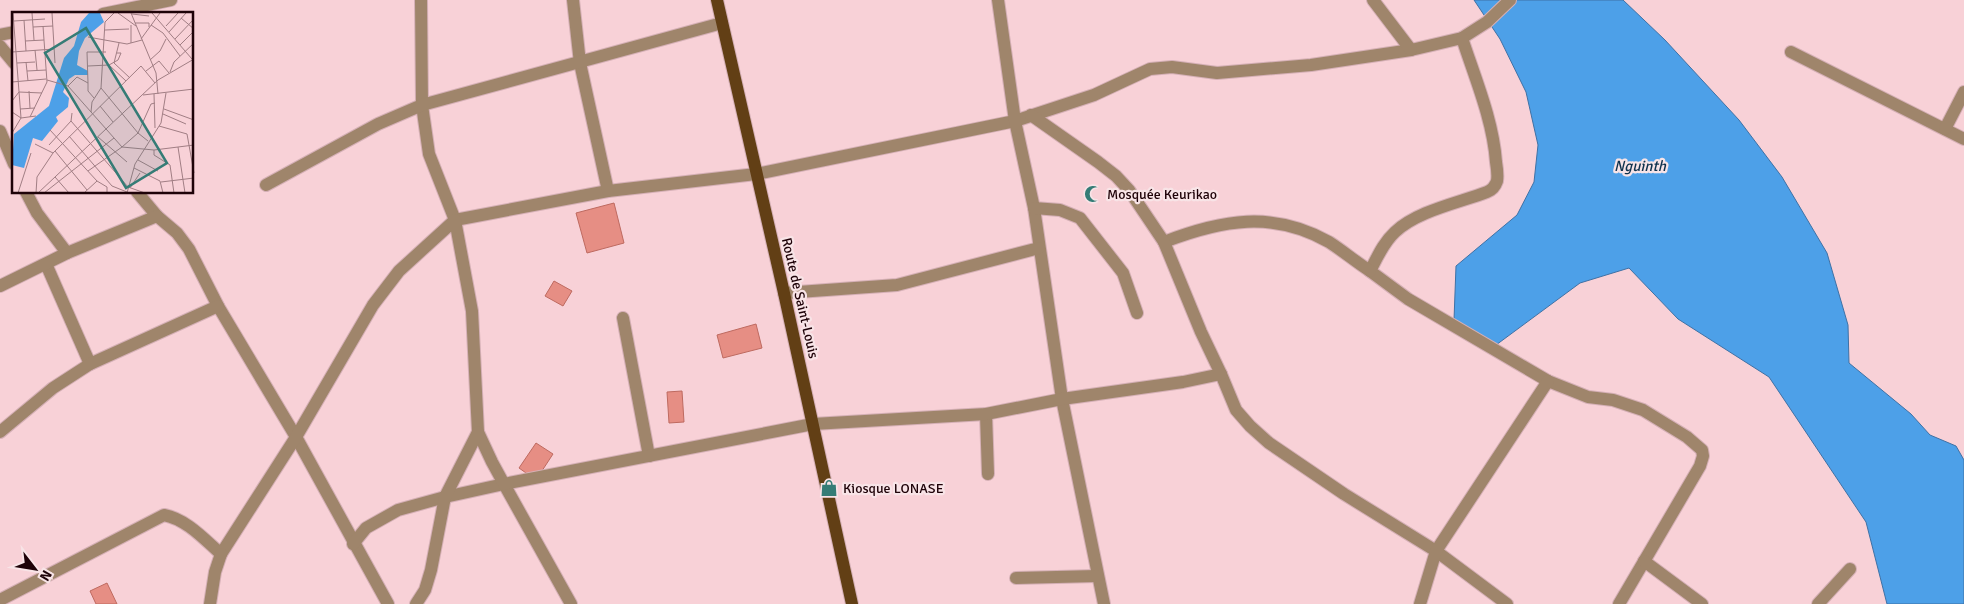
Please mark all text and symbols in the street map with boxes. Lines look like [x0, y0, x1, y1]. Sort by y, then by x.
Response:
inset map [12, 12, 194, 194]
water label: Nguinth [1614, 157, 1667, 175]
mosque icon: Mosquée Keurikao [1083, 184, 1103, 204]
place label: Mosquée Keurikao [1107, 186, 1217, 203]
street label: Route de Saint-Louis [778, 236, 822, 360]
shop icon: Kiosque LONASE [819, 478, 839, 498]
place label: Kiosque LONASE [843, 480, 944, 497]
north arrow [10, 544, 60, 594]
text: N [36, 567, 56, 584]

